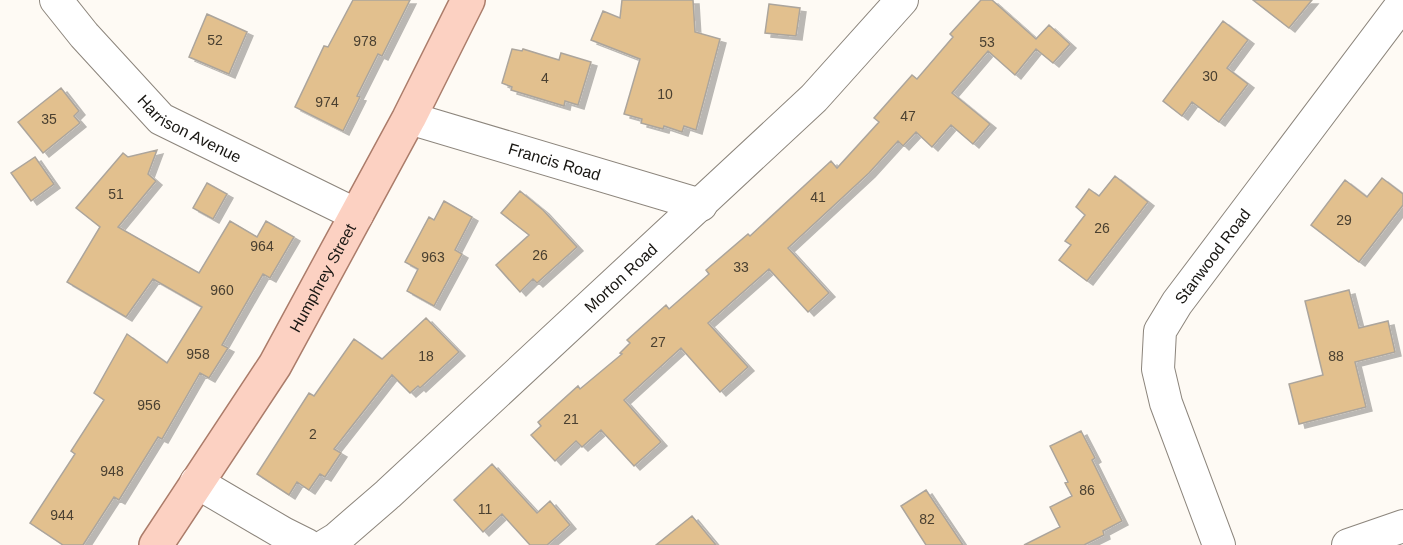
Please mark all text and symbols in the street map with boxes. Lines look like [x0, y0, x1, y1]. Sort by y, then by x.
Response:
house number: 52 [207, 32, 223, 48]
house number: 978 [353, 33, 377, 49]
house number: 53 [979, 34, 995, 50]
house number: 30 [1202, 68, 1218, 84]
house number: 4 [541, 70, 549, 86]
house number: 10 [657, 86, 673, 102]
street label: Harrison Avenue [135, 91, 244, 165]
house number: 974 [315, 94, 339, 110]
house number: 47 [900, 108, 916, 124]
house number: 35 [41, 111, 57, 127]
street label: Francis Road [507, 140, 603, 183]
house number: 51 [108, 186, 124, 202]
house number: 41 [810, 189, 826, 205]
street label: Stanwood Road [1171, 205, 1253, 307]
house number: 29 [1336, 212, 1352, 228]
street label: Humphrey Street [286, 220, 359, 335]
house number: 26 [1094, 220, 1110, 236]
house number: 964 [250, 238, 274, 254]
street label: Morton Road [581, 240, 660, 316]
house number: 26 [532, 247, 548, 263]
house number: 963 [421, 249, 445, 265]
house number: 33 [733, 259, 749, 275]
house number: 960 [210, 282, 234, 298]
house number: 27 [650, 334, 666, 350]
house number: 958 [186, 346, 210, 362]
house number: 18 [418, 348, 434, 364]
house number: 88 [1328, 348, 1344, 364]
house number: 956 [137, 397, 161, 413]
house number: 21 [563, 411, 579, 427]
house number: 2 [309, 426, 317, 442]
house number: 948 [100, 463, 124, 479]
house number: 86 [1079, 482, 1095, 498]
house number: 11 [478, 501, 492, 517]
house number: 944 [50, 507, 74, 523]
house number: 82 [919, 511, 935, 527]

